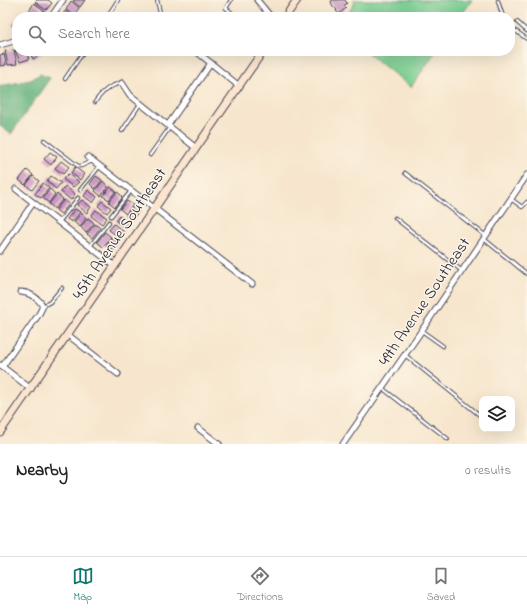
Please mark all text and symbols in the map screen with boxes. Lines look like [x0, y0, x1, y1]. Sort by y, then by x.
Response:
search box [12, 12, 515, 56]
icon: search [26, 23, 48, 45]
text: Search here [58, 23, 130, 45]
street label: 45th Avenue Southeast [67, 163, 174, 305]
street label: 49th Avenue Southeast [373, 233, 477, 371]
map controls [479, 396, 515, 432]
button: layers [479, 396, 515, 432]
text: Nearby [16, 458, 68, 483]
text: 0 results [465, 461, 511, 480]
tab: Map [72, 565, 94, 605]
tab: Directions [237, 565, 283, 605]
tab: Saved [427, 565, 455, 605]

